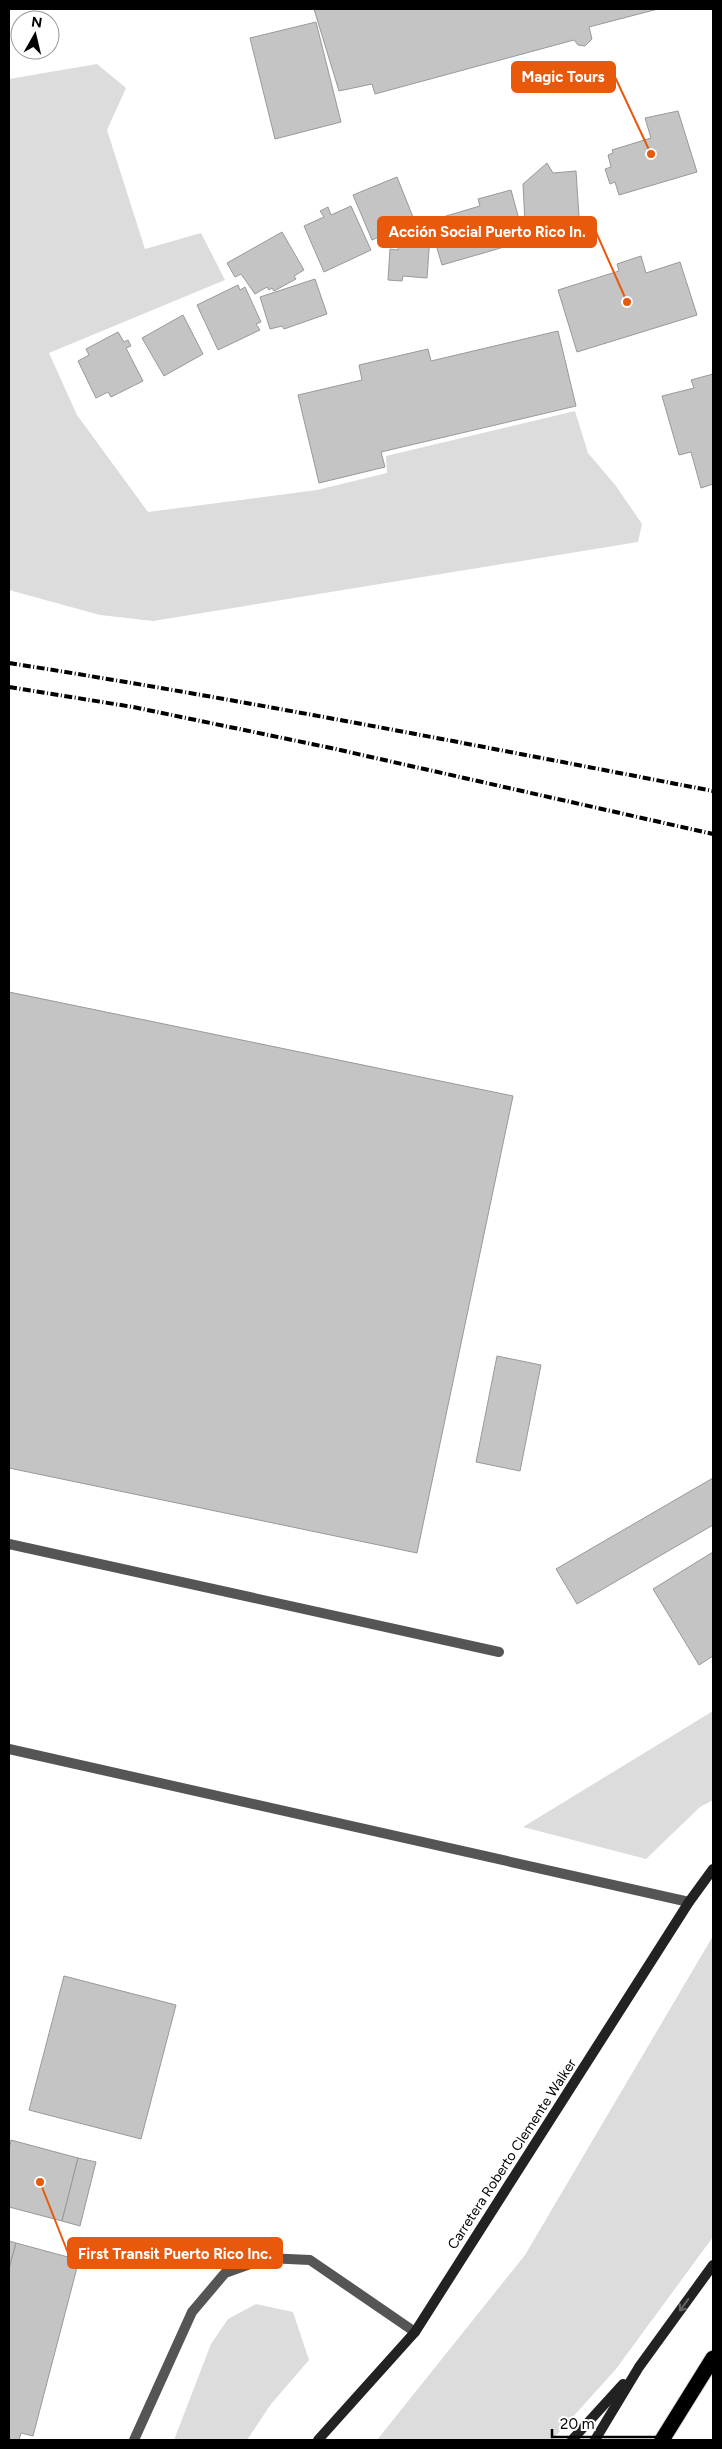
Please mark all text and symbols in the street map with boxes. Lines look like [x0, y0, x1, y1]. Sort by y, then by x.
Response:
north arrow [10, 10, 60, 60]
text: N [30, 13, 43, 32]
callout: Magic Tours [512, 62, 615, 92]
text: Magic Tours [521, 68, 605, 86]
callout: Acción Social Puerto Rico In. [378, 217, 596, 247]
text: Acción Social Puerto Rico In. [388, 223, 586, 241]
street label: Carretera Roberto Clemente Walker [444, 2055, 580, 2252]
callout: First Transit Puerto Rico Inc. [68, 2238, 282, 2268]
text: First Transit Puerto Rico Inc. [78, 2245, 272, 2263]
one-way arrow [679, 2298, 690, 2311]
scale bar [552, 2406, 663, 2438]
text: 20 m [560, 2415, 594, 2433]

